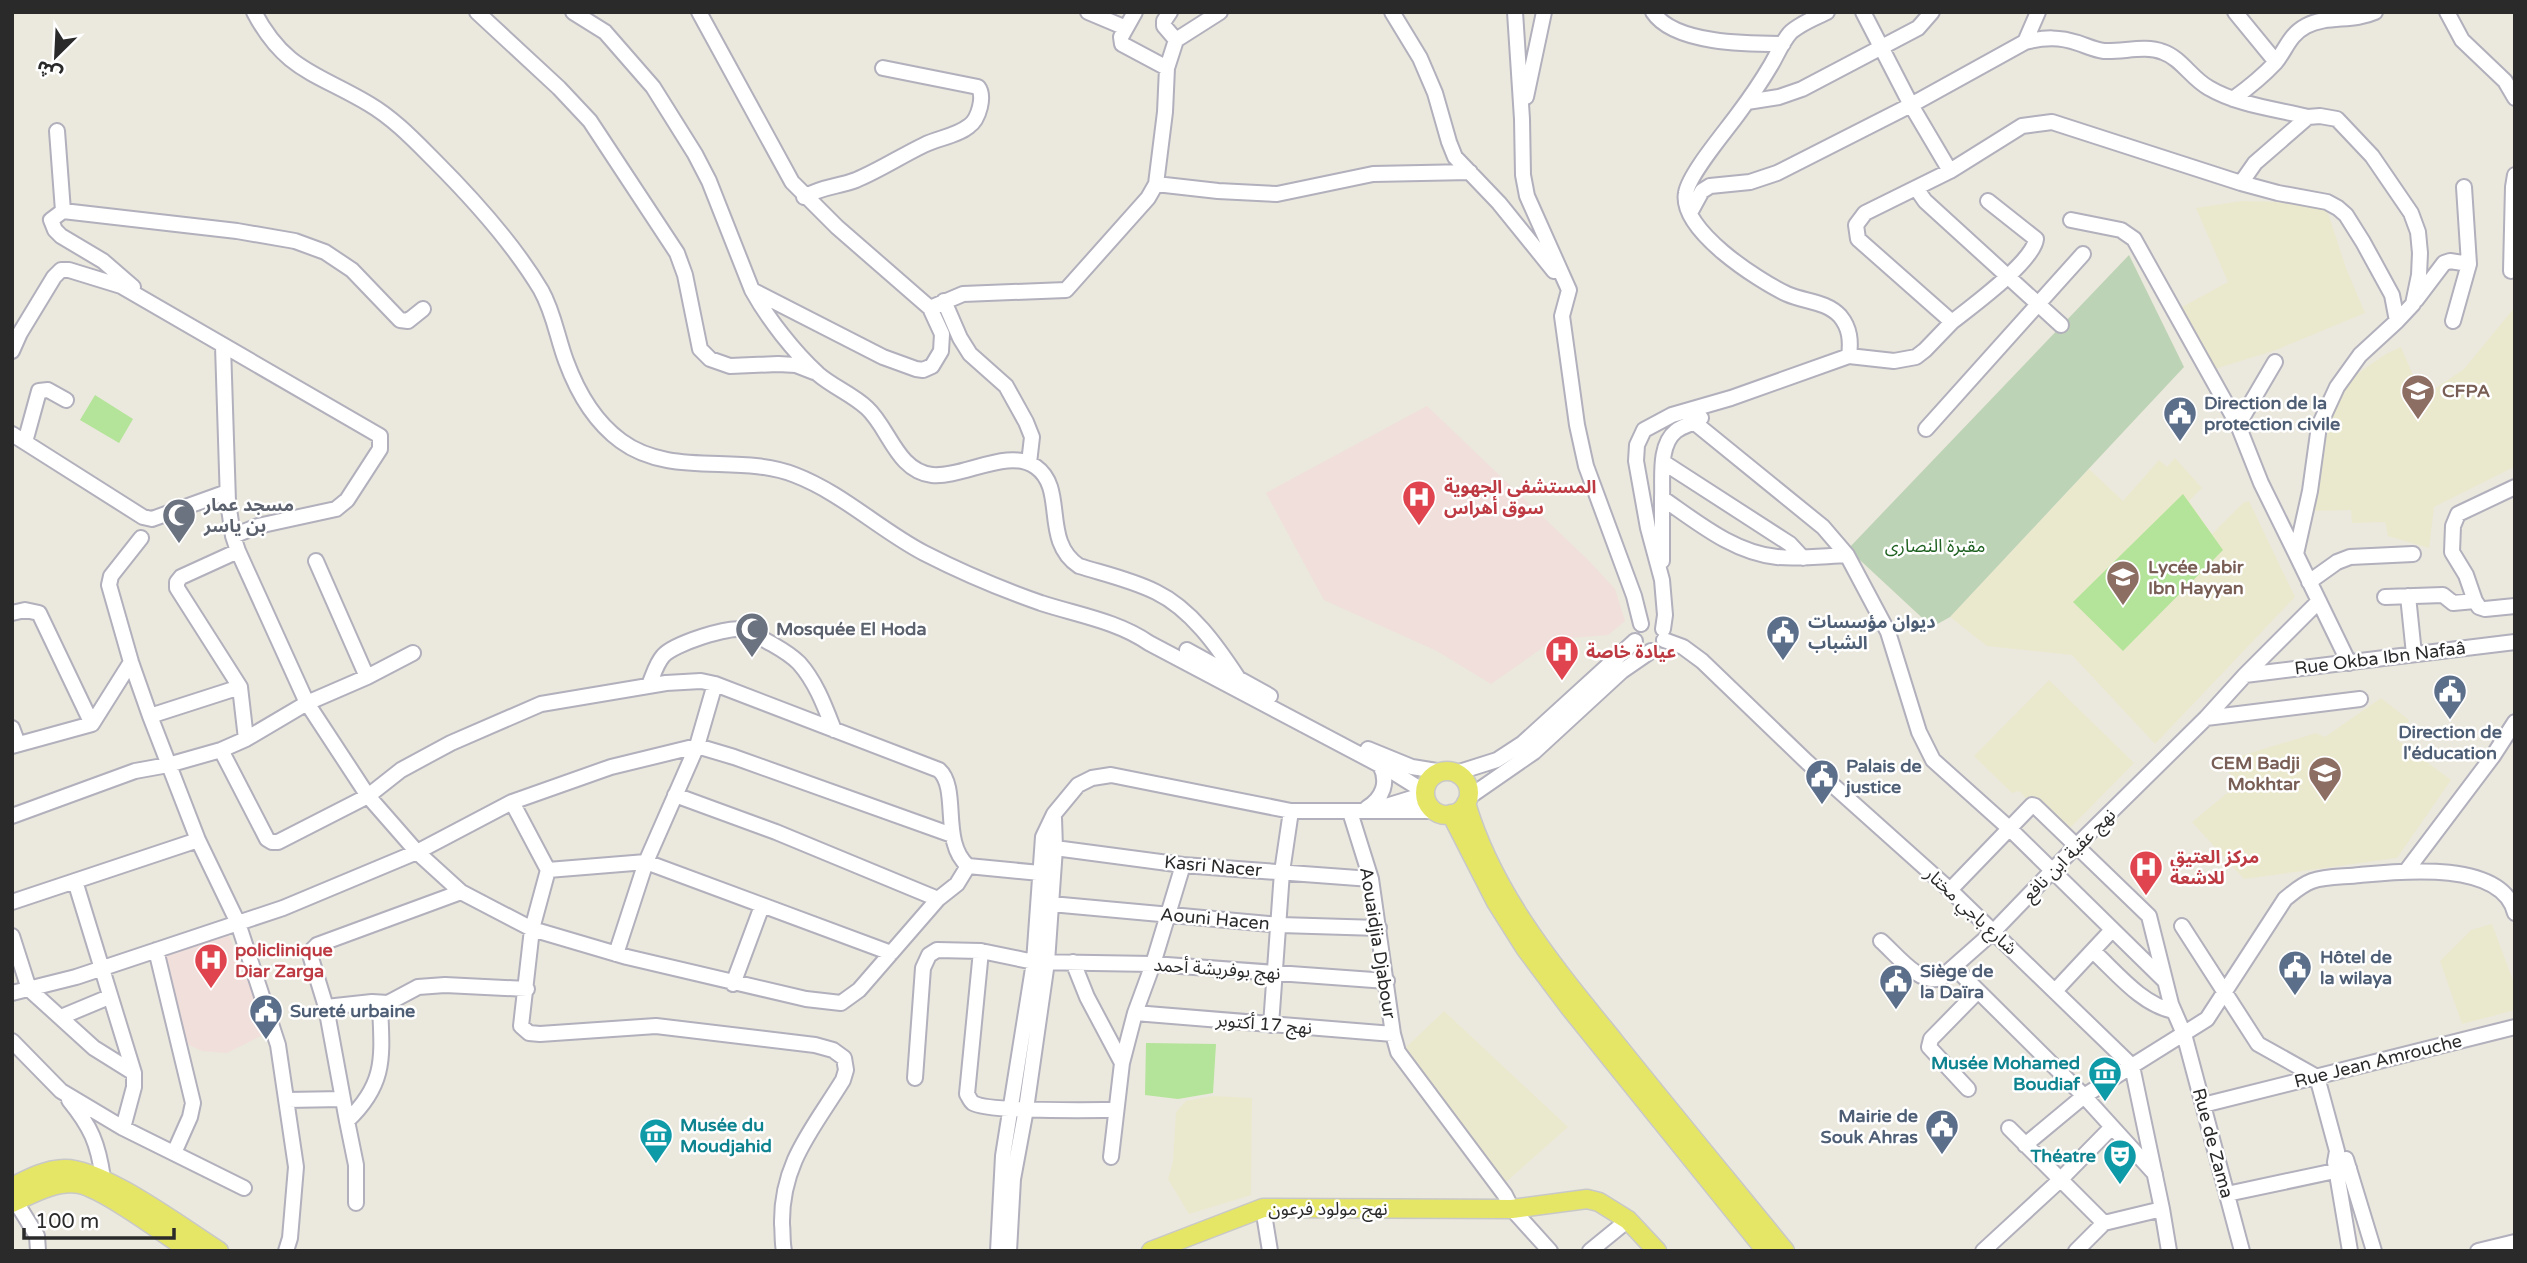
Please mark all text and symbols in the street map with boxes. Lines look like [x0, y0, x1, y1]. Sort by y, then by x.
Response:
north arrow [21, 21, 91, 91]
text: ش [33, 55, 66, 86]
school or university icon: CFPA [2399, 372, 2437, 421]
place label: CFPA [2442, 380, 2490, 402]
place label: Direction de la protection civile [2204, 392, 2340, 435]
public building icon: Direction de la protection civile [2161, 394, 2199, 443]
place label: المستشفى الجهوية سوق أهراس [1444, 476, 1596, 519]
hospital icon: المستشفى الجهوية سوق أهراس [1400, 478, 1438, 527]
place label: مسجد عمار بن ياسر [203, 494, 294, 537]
mosque icon: مسجد عمار بن ياسر [160, 496, 198, 545]
park label: مقبرة النصارى [1885, 535, 1985, 557]
place label: Lycée Jabir Ibn Hayyan [2148, 556, 2245, 599]
school or university icon: Lycée Jabir Ibn Hayyan [2104, 558, 2142, 607]
mosque icon: Mosquée El Hoda [733, 610, 771, 659]
place label: ديوان مؤسسات الشباب [1808, 611, 1936, 654]
public building icon: ديوان مؤسسات الشباب [1764, 613, 1802, 662]
place label: Mosquée El Hoda [776, 618, 927, 640]
hospital icon: عيادة خاصة [1543, 633, 1581, 682]
street label: Rue Okba Ibn Nafaâ [2293, 637, 2467, 679]
place label: عيادة خاصة [1586, 641, 1676, 663]
public building icon: Direction de l'éducation [2431, 672, 2469, 721]
place label: Direction de l'éducation [2398, 721, 2502, 764]
place label: CEM Badji Mokhtar [2211, 752, 2301, 795]
school or university icon: CEM Badji Mokhtar [2306, 754, 2344, 803]
place label: Palais de justice [1844, 755, 1922, 798]
public building icon: Palais de justice [1803, 757, 1841, 806]
street label: نهج عقبة ابن نافع [2018, 804, 2122, 908]
place label: مركز العتيق للاشعة [2170, 846, 2259, 889]
hospital icon: مركز العتيق للاشعة [2127, 848, 2165, 897]
street label: Kasri Nacer [1163, 851, 1263, 881]
street label: شارع باجي مختار [1918, 862, 2022, 961]
street label: Aouaidjia Djabour [1355, 866, 1401, 1020]
street label: Aouni Hacen [1159, 903, 1271, 935]
place label: policlinique Diar Zarga [235, 939, 333, 982]
hospital icon: policlinique Diar Zarga [192, 941, 230, 990]
place label: Hôtel de la wilaya [2320, 946, 2392, 989]
public building icon: Hôtel de la wilaya [2276, 948, 2314, 997]
street label: نهج بوفريشة أحمد [1153, 953, 1281, 986]
place label: Siège de la Daïra [1920, 960, 1993, 1003]
public building icon: Siège de la Daïra [1877, 962, 1915, 1011]
public building icon: Sureté urbaine [247, 992, 285, 1041]
place label: Sureté urbaine [290, 1000, 415, 1022]
street label: نهج 17 أكتوبر [1214, 1008, 1313, 1041]
street label: Rue Jean Amrouche [2292, 1030, 2464, 1092]
place label: Musée Mohamed Boudiaf [1931, 1052, 2081, 1095]
museum icon: Musée Mohamed Boudiaf [2086, 1054, 2124, 1103]
street label: Rue de Zama [2188, 1086, 2238, 1200]
place label: Mairie de Souk Ahras [1821, 1105, 1918, 1148]
public building icon: Mairie de Souk Ahras [1923, 1107, 1961, 1156]
place label: Musée du Moudjahid [680, 1114, 772, 1157]
museum icon: Musée du Moudjahid [637, 1116, 675, 1165]
theatre icon: Théatre [2101, 1137, 2139, 1186]
place label: Théatre [2029, 1145, 2096, 1167]
scale bar [24, 1196, 175, 1240]
street label: نهج مولود فرعون [1268, 1198, 1388, 1222]
text: 100 m [35, 1209, 99, 1234]

